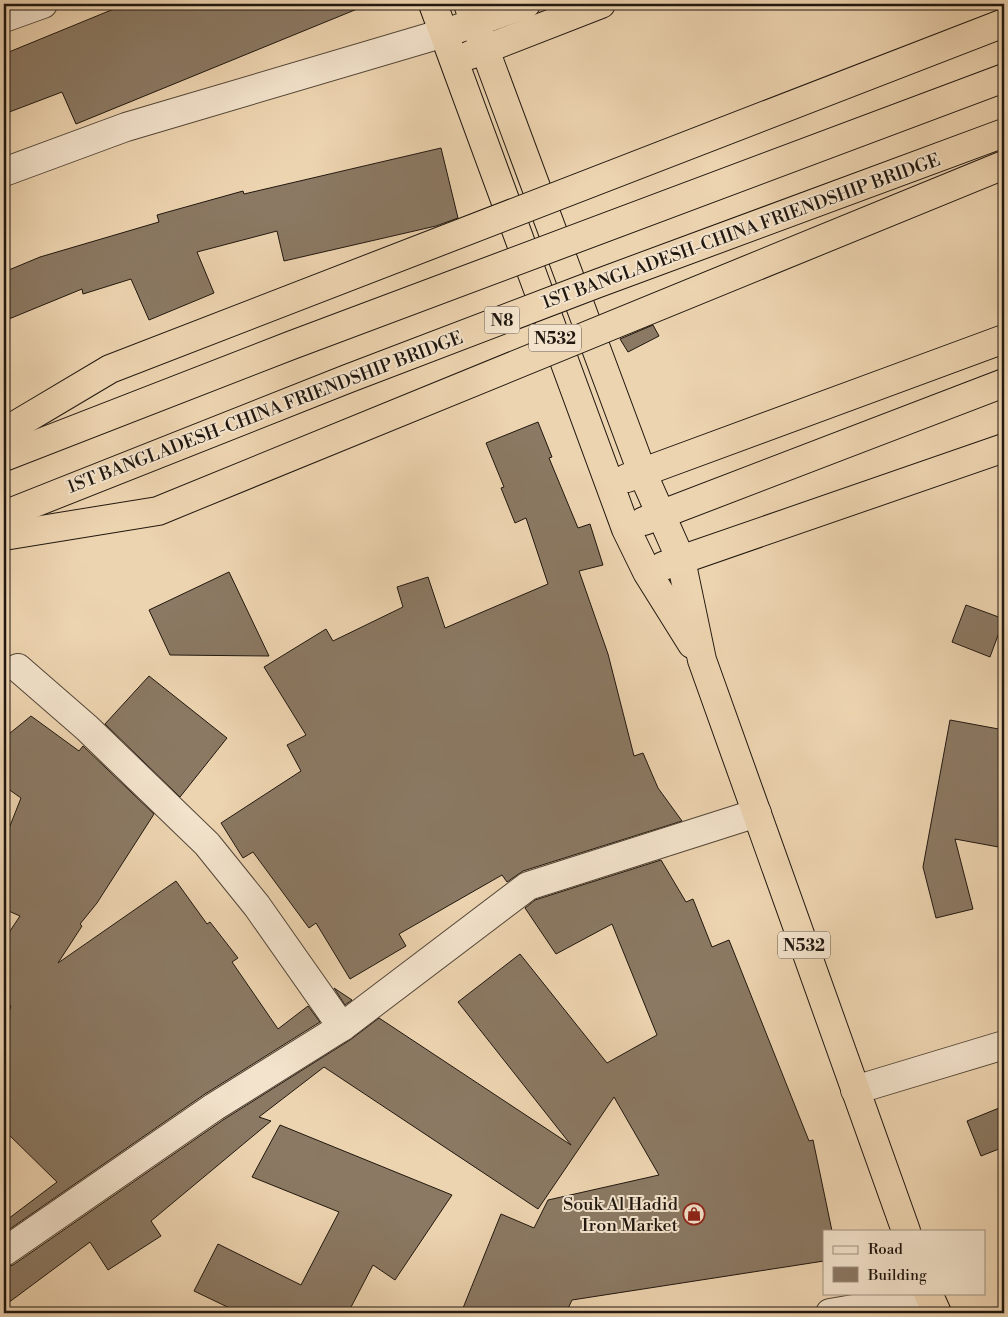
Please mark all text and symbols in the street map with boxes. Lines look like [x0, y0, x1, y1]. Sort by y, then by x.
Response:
street label: 1ST BANGLADESH-CHINA FRIENDSHIP BRIDGE [539, 148, 943, 314]
road number: N8 [484, 306, 520, 334]
road number: N532 [529, 324, 581, 352]
street label: 1ST BANGLADESH-CHINA FRIENDSHIP BRIDGE [64, 326, 466, 499]
road number: N532 [778, 932, 830, 958]
place label: Souk Al Hadid Iron Market [563, 1193, 679, 1237]
shop icon: Souk Al Hadid Iron Market [682, 1202, 706, 1226]
legend [823, 1230, 986, 1294]
text: Road [868, 1240, 903, 1259]
text: Building [867, 1266, 927, 1285]

